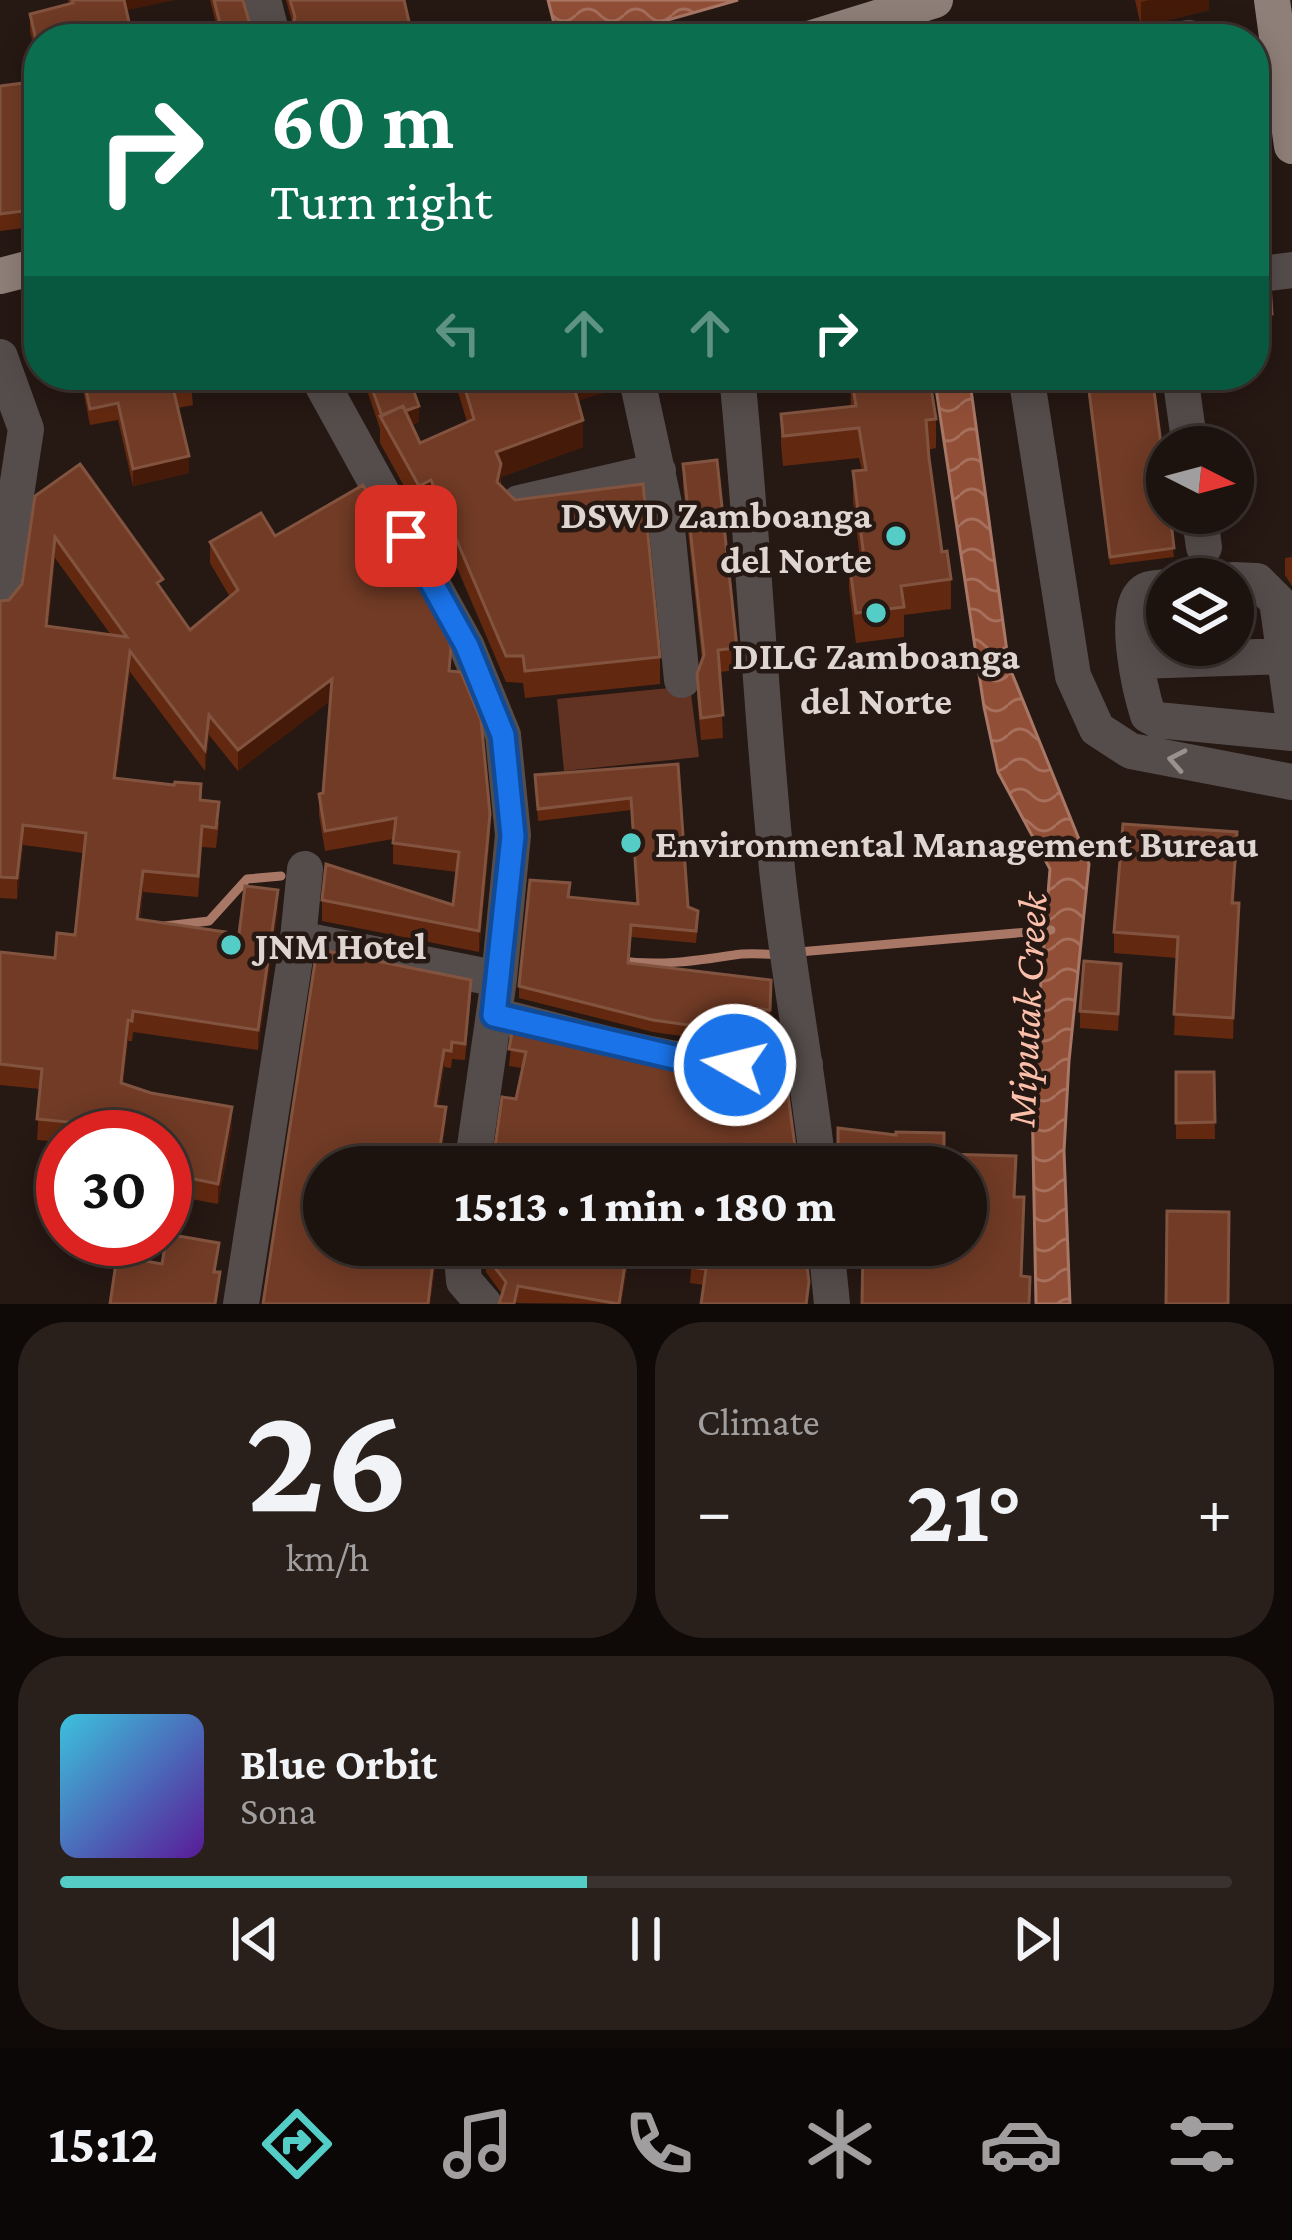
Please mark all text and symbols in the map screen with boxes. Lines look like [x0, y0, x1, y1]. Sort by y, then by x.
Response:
icon: right [72, 72, 228, 228]
text: 60 m [270, 73, 454, 166]
text: Turn right [270, 171, 492, 231]
icon: left [425, 300, 491, 366]
icon: ahead [551, 300, 617, 366]
icon: ahead [677, 300, 743, 366]
icon: right [803, 300, 869, 366]
north arrow [1146, 426, 1254, 534]
map controls [1146, 426, 1254, 666]
pin [355, 485, 457, 587]
place label: DSWD Zamboanga del Norte [560, 493, 872, 581]
icon: arrive [373, 503, 439, 569]
marker: DSWD Zamboanga del Norte [883, 523, 909, 549]
button: layers [1146, 558, 1254, 666]
marker: DILG Zamboanga del Norte [863, 600, 889, 626]
place label: DILG Zamboanga del Norte [732, 634, 1020, 722]
one-way arrow [1167, 748, 1187, 774]
place label: Environmental Management Bureau [655, 822, 1258, 865]
marker: Environmental Management Bureau [618, 830, 644, 856]
water label: Miputak Creek [996, 890, 1056, 1129]
place label: JNM Hotel [251, 924, 426, 967]
marker: JNM Hotel [218, 932, 244, 958]
position arrow [672, 1002, 798, 1128]
speed limit sign: 30 [36, 1110, 192, 1266]
text: 15:13 · 1 min · 180 m [454, 1181, 836, 1231]
text: 26 [245, 1371, 410, 1545]
text: Climate [697, 1400, 820, 1443]
text: 21° [907, 1460, 1022, 1560]
text: − [697, 1474, 732, 1547]
text: + [1197, 1474, 1232, 1547]
text: km/h [285, 1536, 370, 1579]
text: Blue Orbit [240, 1739, 437, 1789]
text: Sona [240, 1789, 317, 1832]
icon: previous [222, 1906, 288, 1972]
icon: pause [613, 1906, 679, 1972]
icon: next [1004, 1906, 1070, 1972]
icon: directions [255, 2102, 339, 2186]
icon: music [436, 2102, 520, 2186]
icon: phone [617, 2102, 701, 2186]
icon: climate [798, 2102, 882, 2186]
icon: car [979, 2102, 1063, 2186]
icon: filters [1160, 2102, 1244, 2186]
text: 15:12 [48, 2114, 158, 2174]

